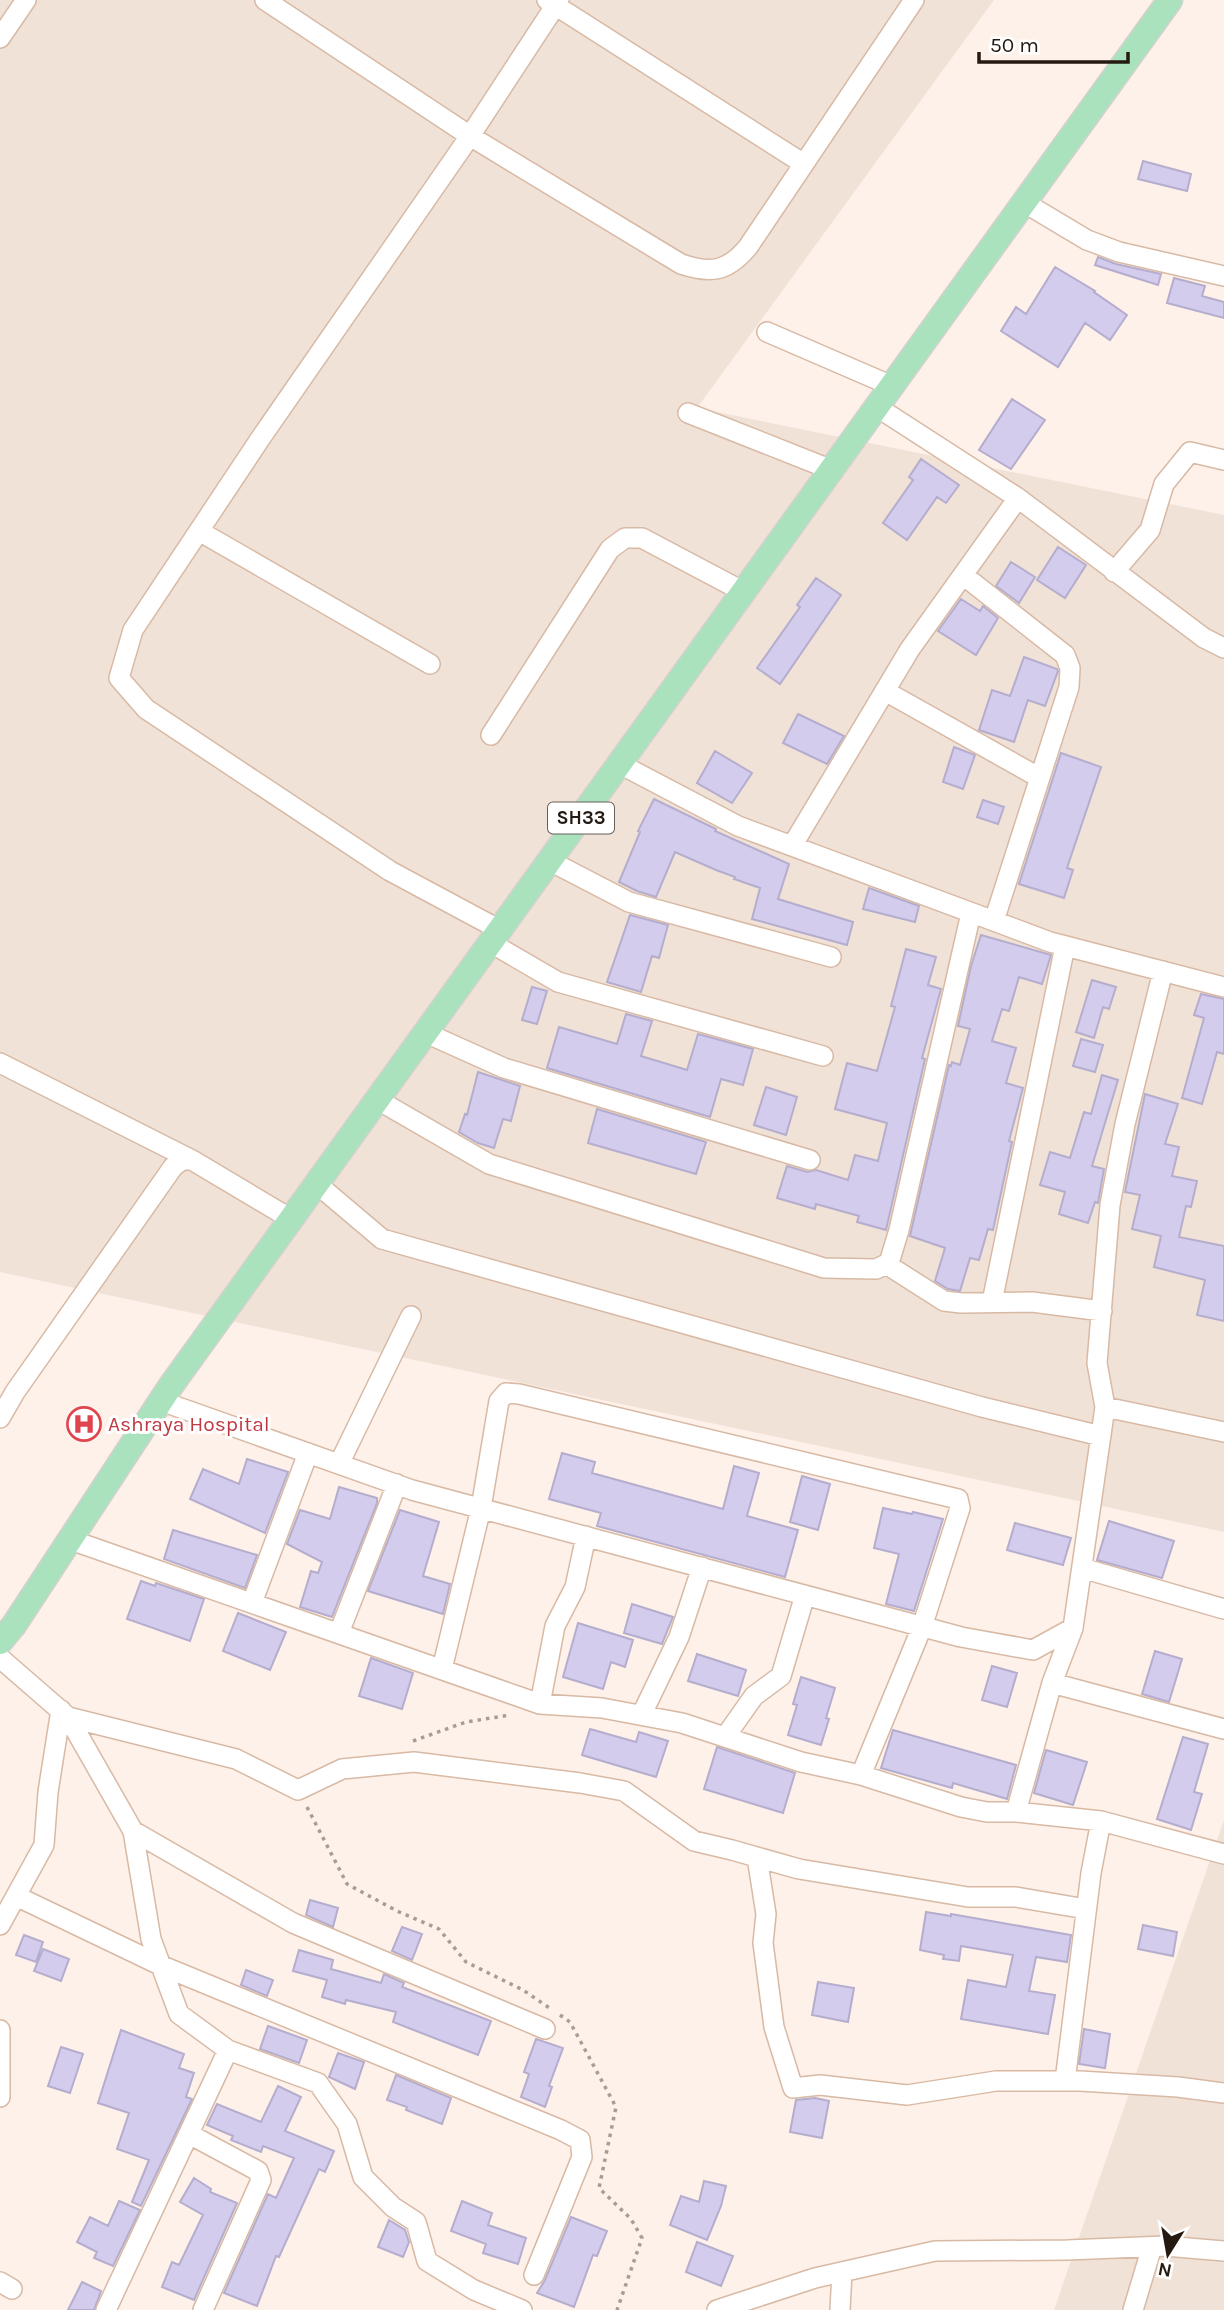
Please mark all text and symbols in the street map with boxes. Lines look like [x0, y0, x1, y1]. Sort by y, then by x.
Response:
scale bar [979, 21, 1128, 65]
text: 50 m [990, 33, 1039, 57]
road number: SH33 [548, 803, 614, 834]
hospital icon: Ashraya Hospital [65, 1405, 103, 1443]
place label: Ashraya Hospital [108, 1412, 270, 1436]
north arrow [1133, 2219, 1203, 2289]
text: N [1156, 2258, 1174, 2282]

